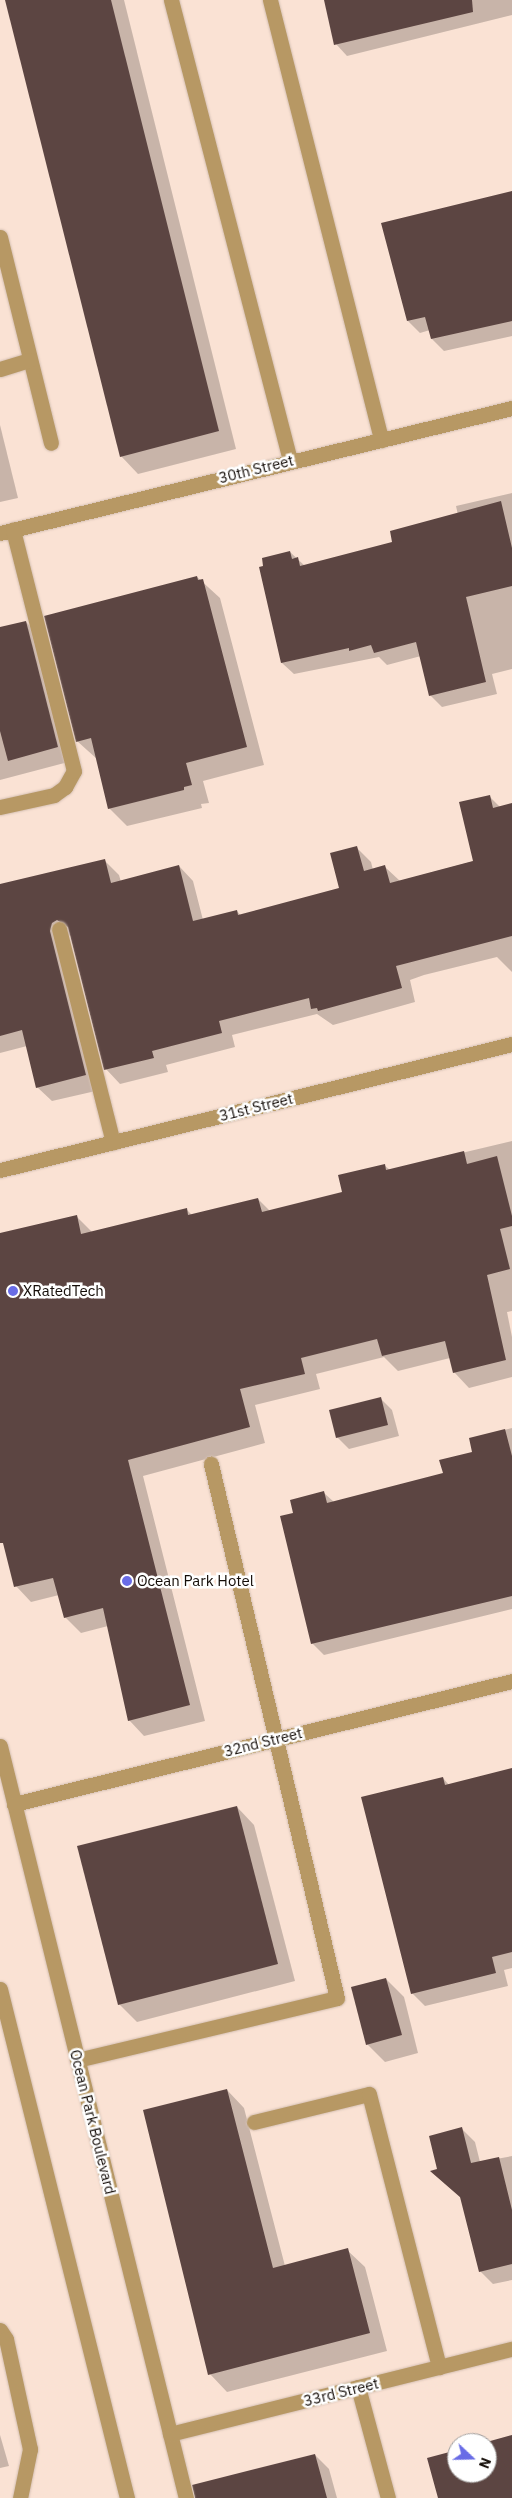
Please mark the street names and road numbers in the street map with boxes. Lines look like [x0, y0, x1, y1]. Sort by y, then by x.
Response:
street label: 30th Street [217, 451, 295, 487]
street label: 31st Street [217, 1089, 295, 1125]
street label: 32nd Street [222, 1724, 304, 1760]
street label: Ocean Park Boulevard [66, 2048, 120, 2196]
street label: 33rd Street [302, 2374, 380, 2410]

